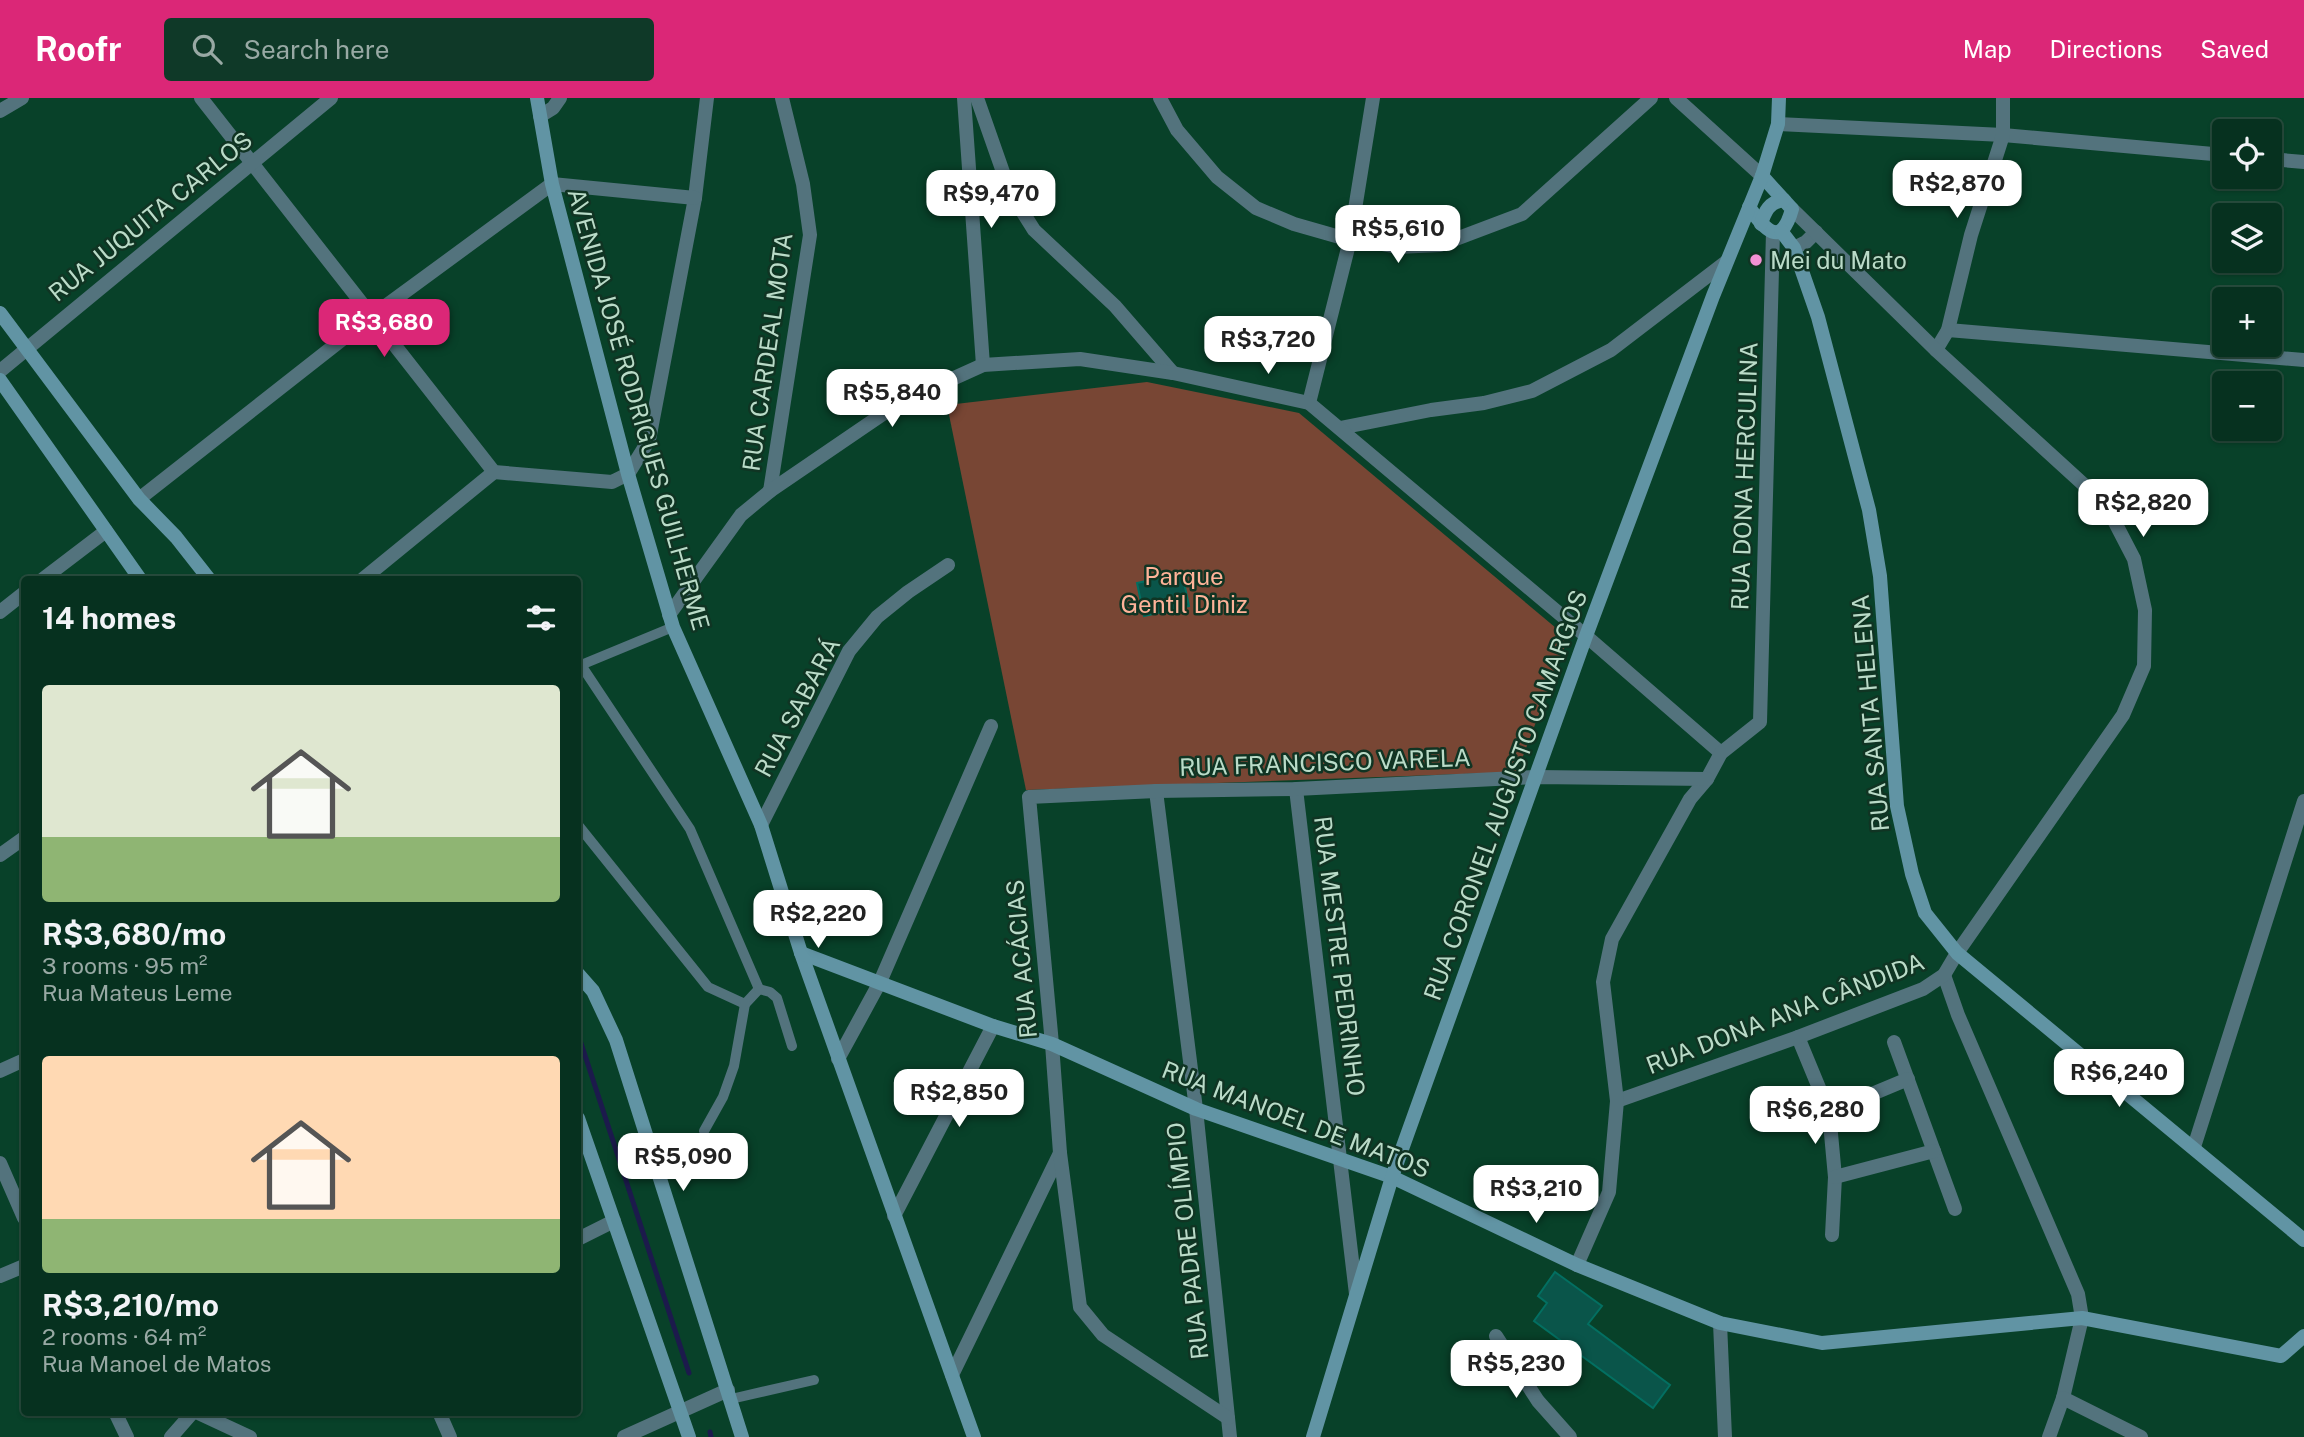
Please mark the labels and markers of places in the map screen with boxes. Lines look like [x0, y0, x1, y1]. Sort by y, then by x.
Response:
pin: R$2,870 [1892, 160, 2022, 220]
pin: R$9,470 [926, 170, 1056, 230]
pin: R$5,610 [1333, 206, 1463, 265]
place label: Mei du Mato [1770, 246, 1907, 274]
marker: Mei du Mato [1748, 252, 1764, 268]
pin: R$3,680 [319, 300, 449, 359]
pin: R$3,720 [1203, 316, 1333, 376]
pin: R$5,840 [827, 370, 957, 429]
pin: R$2,820 [2078, 480, 2208, 539]
pin: R$2,220 [753, 890, 883, 950]
pin: R$6,240 [2054, 1049, 2184, 1109]
pin: R$2,850 [894, 1070, 1024, 1129]
pin: R$6,280 [1750, 1086, 1880, 1146]
pin: R$5,090 [618, 1134, 748, 1193]
pin: R$3,210 [1471, 1166, 1601, 1225]
pin: R$5,230 [1451, 1340, 1581, 1400]

